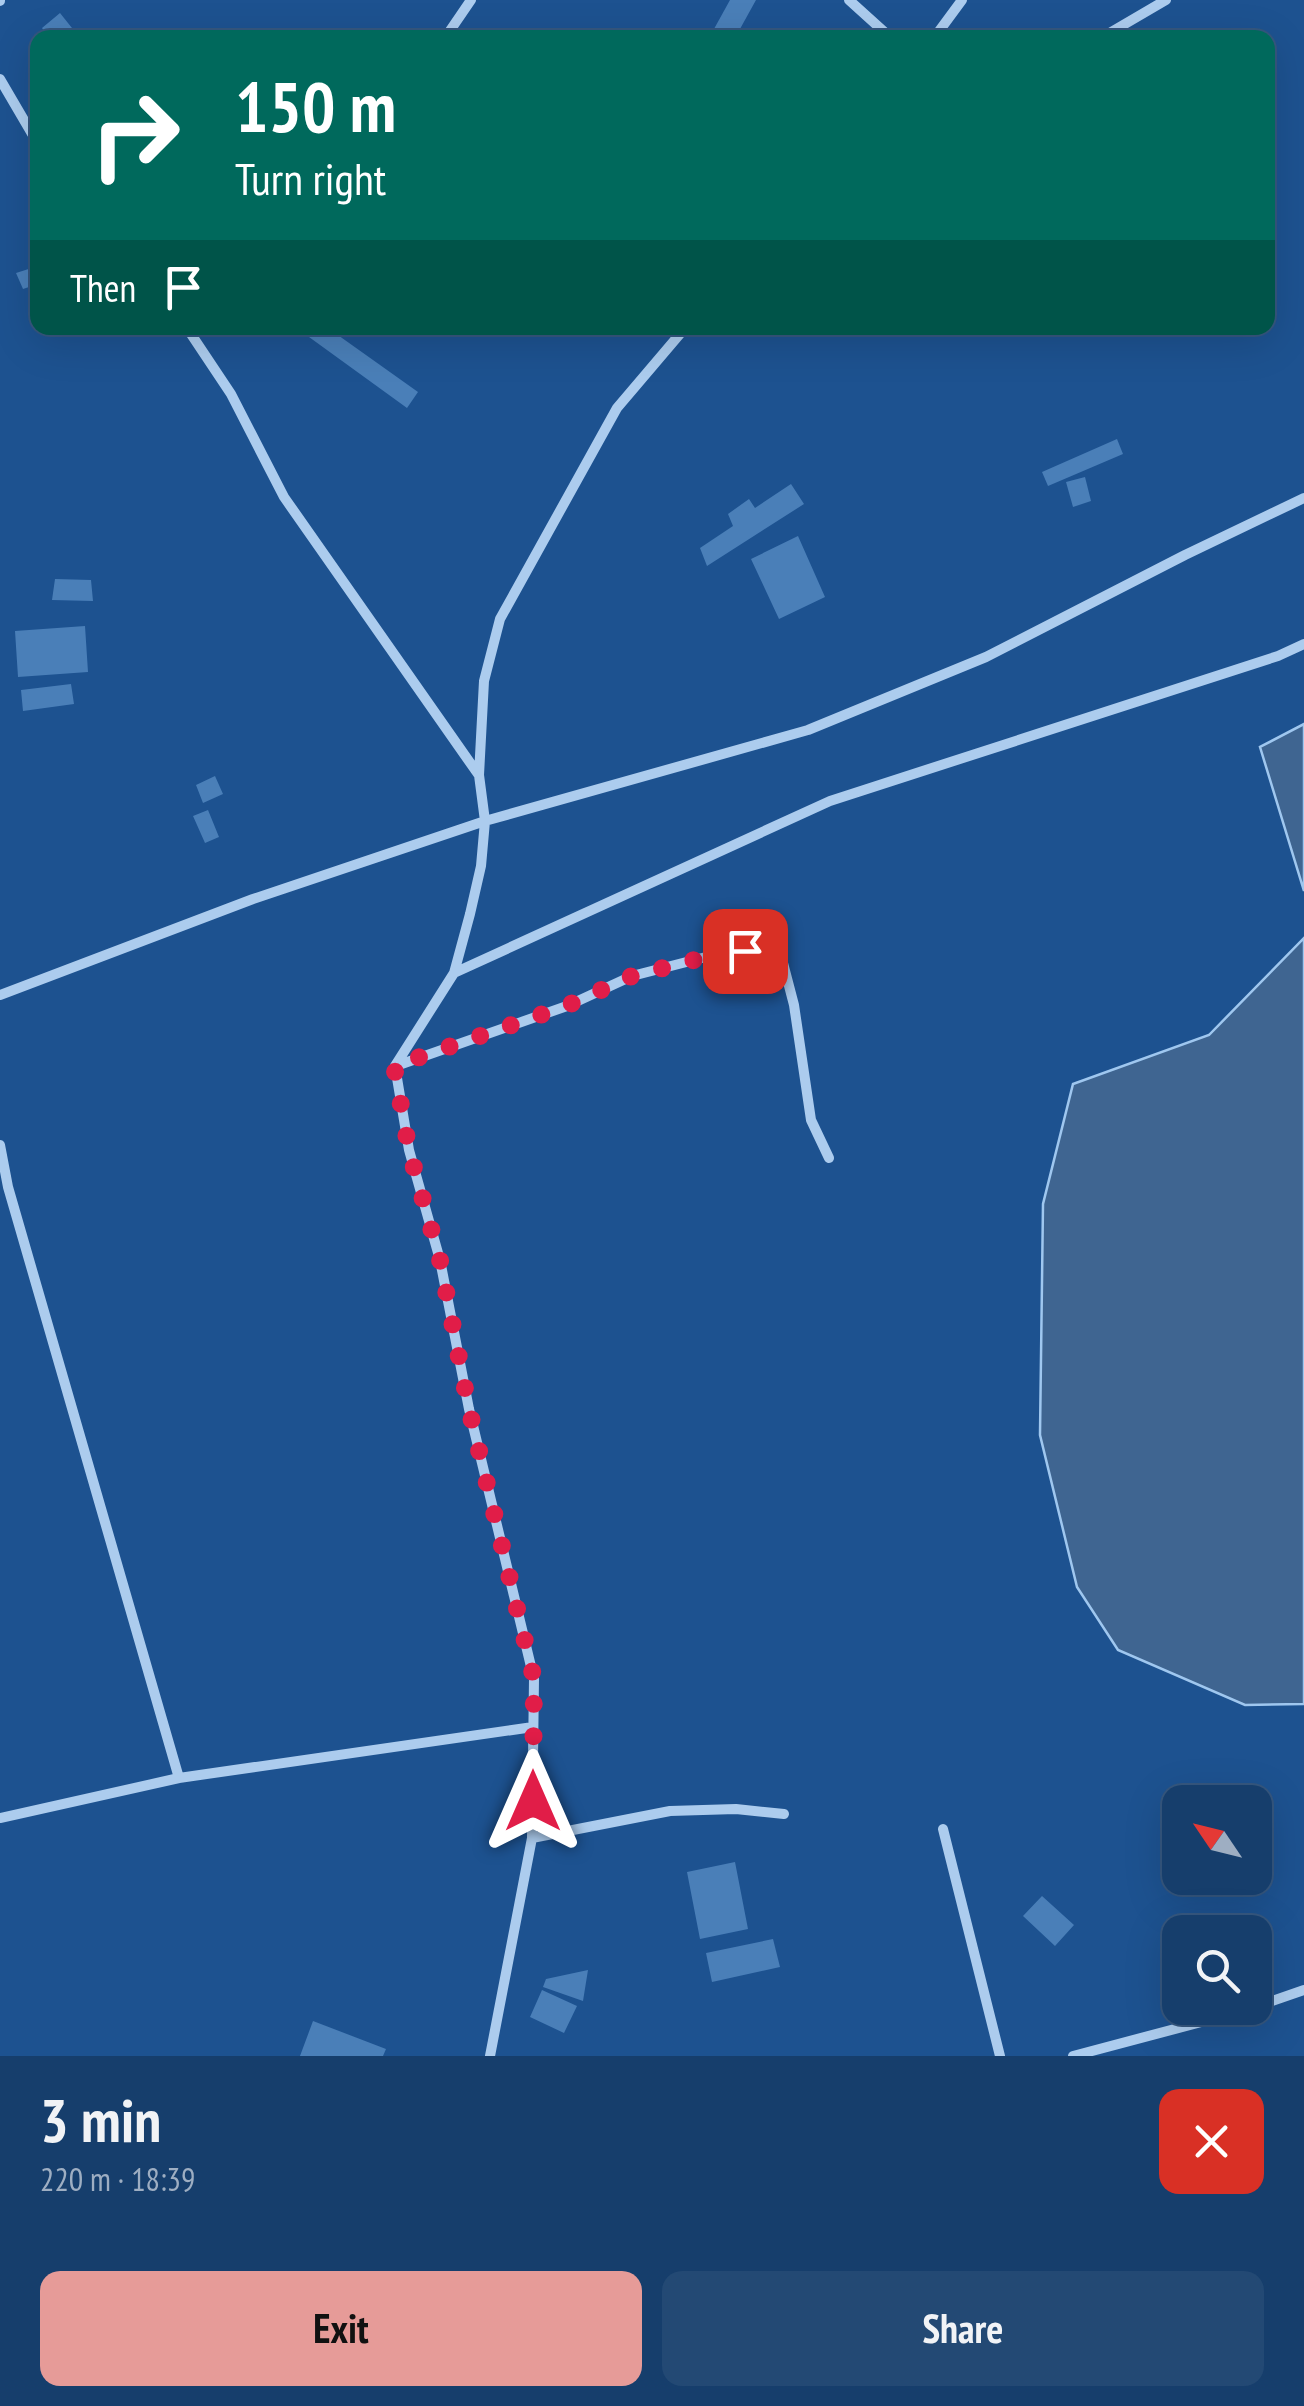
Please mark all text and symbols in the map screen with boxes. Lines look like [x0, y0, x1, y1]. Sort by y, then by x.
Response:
text: 150 m [235, 61, 396, 151]
icon: right [70, 70, 200, 200]
text: Turn right [235, 149, 386, 207]
icon: arrive [156, 260, 211, 315]
text: Then [70, 263, 136, 312]
pin [703, 909, 788, 994]
icon: arrive [718, 924, 773, 979]
position arrow [481, 1749, 585, 1853]
north arrow [1162, 1785, 1272, 1895]
map controls [1162, 1785, 1272, 2025]
button: search [1162, 1915, 1272, 2025]
text: 3 min [40, 2081, 161, 2159]
button: close [1159, 2089, 1264, 2194]
text: 220 m · 18:39 [40, 2158, 195, 2200]
button: Exit [40, 2271, 642, 2386]
button: Share [662, 2271, 1264, 2386]

